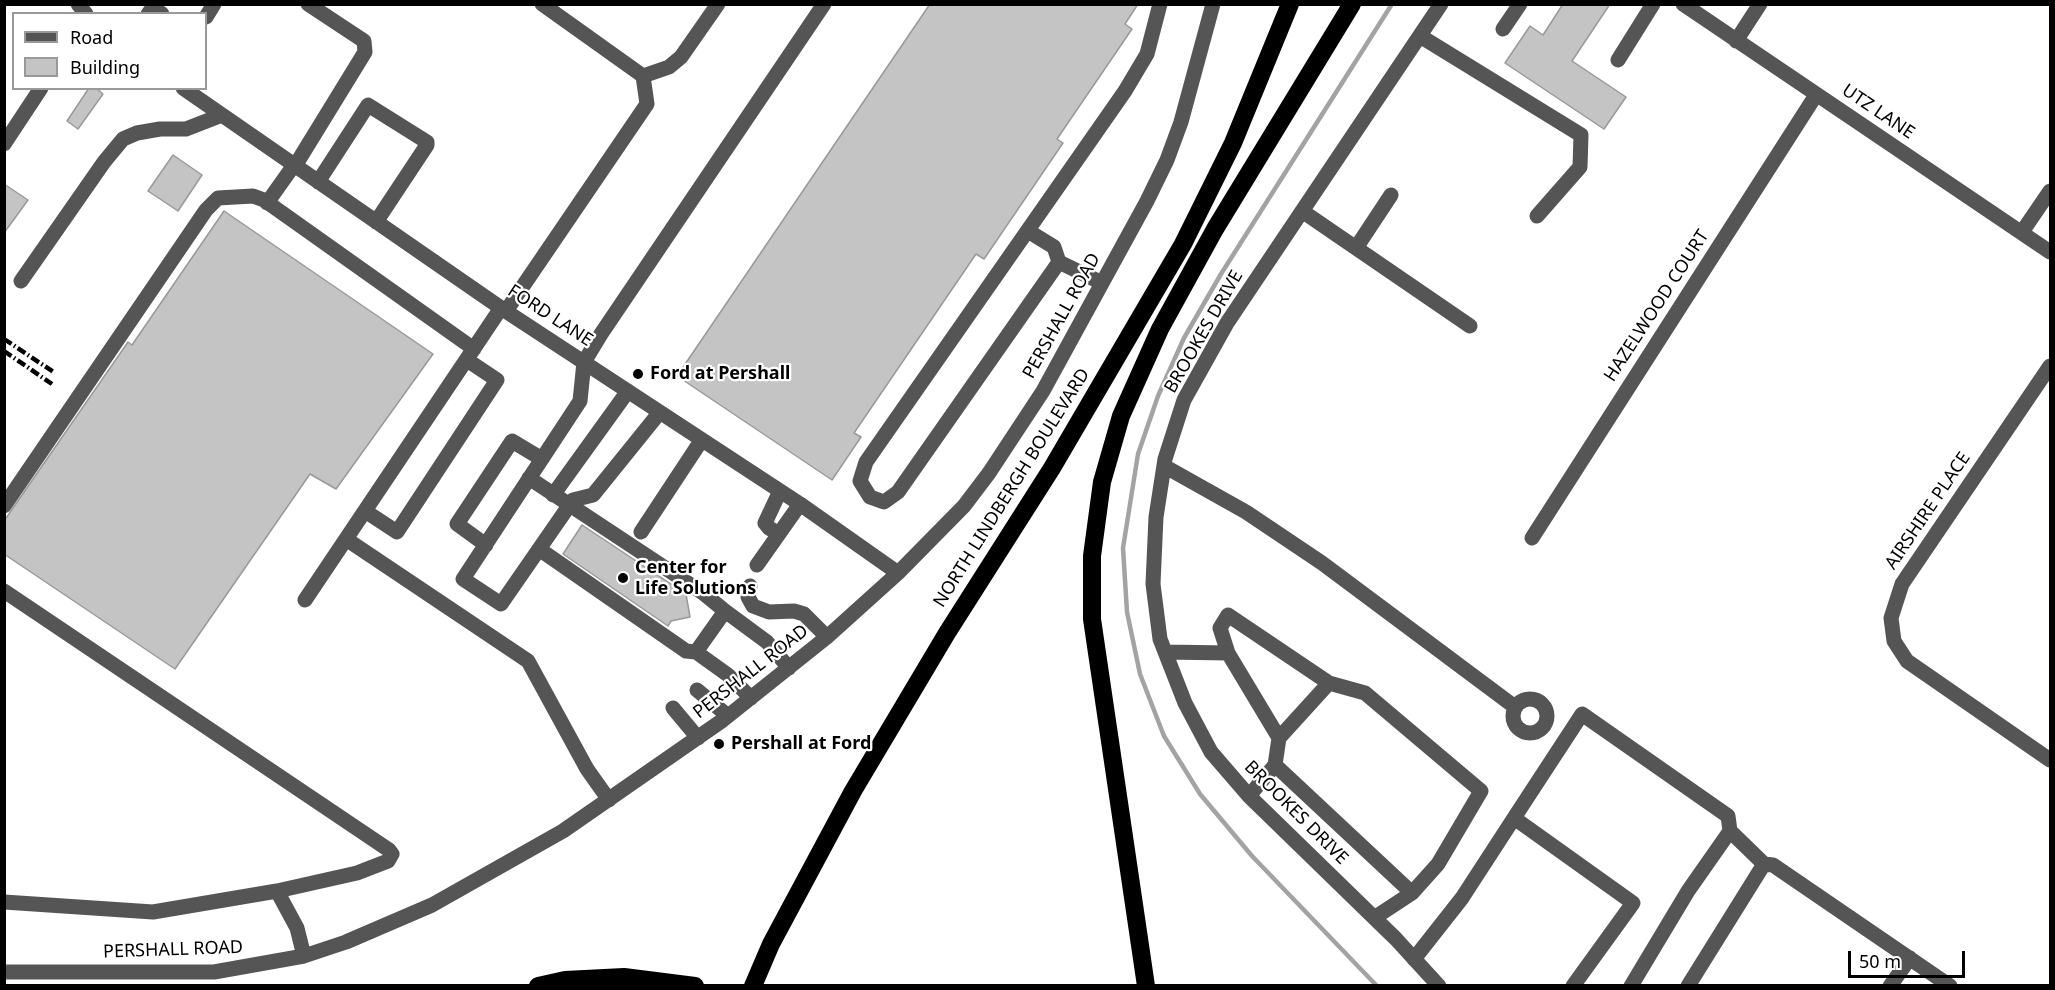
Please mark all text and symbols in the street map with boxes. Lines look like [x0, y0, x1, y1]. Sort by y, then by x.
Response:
legend [12, 12, 207, 90]
text: Road [70, 25, 113, 49]
text: Building [70, 55, 140, 79]
street label: UTZ LANE [1838, 80, 1918, 144]
street label: HAZELWOOD COURT [1600, 226, 1714, 386]
street label: PERSHALL ROAD [1019, 250, 1105, 382]
street label: BROOKES DRIVE [1160, 267, 1248, 397]
street label: FORD LANE [503, 281, 597, 351]
place label: Ford at Pershall [650, 363, 790, 385]
street label: NORTH LINDBERGH BOULEVARD [929, 365, 1095, 611]
marker: Ford at Pershall [631, 367, 645, 381]
street label: AIRSHIRE PLACE [1881, 448, 1975, 574]
place label: Center for Life Solutions [635, 557, 756, 600]
marker: Center for Life Solutions [616, 571, 630, 585]
street label: PERSHALL ROAD [689, 620, 813, 724]
place label: Pershall at Ford [731, 733, 871, 755]
marker: Pershall at Ford [712, 737, 726, 751]
street label: BROOKES DRIVE [1240, 757, 1352, 869]
street label: PERSHALL ROAD [103, 937, 243, 963]
scale bar [1851, 939, 1968, 977]
text: 50 m [1859, 949, 1901, 973]

